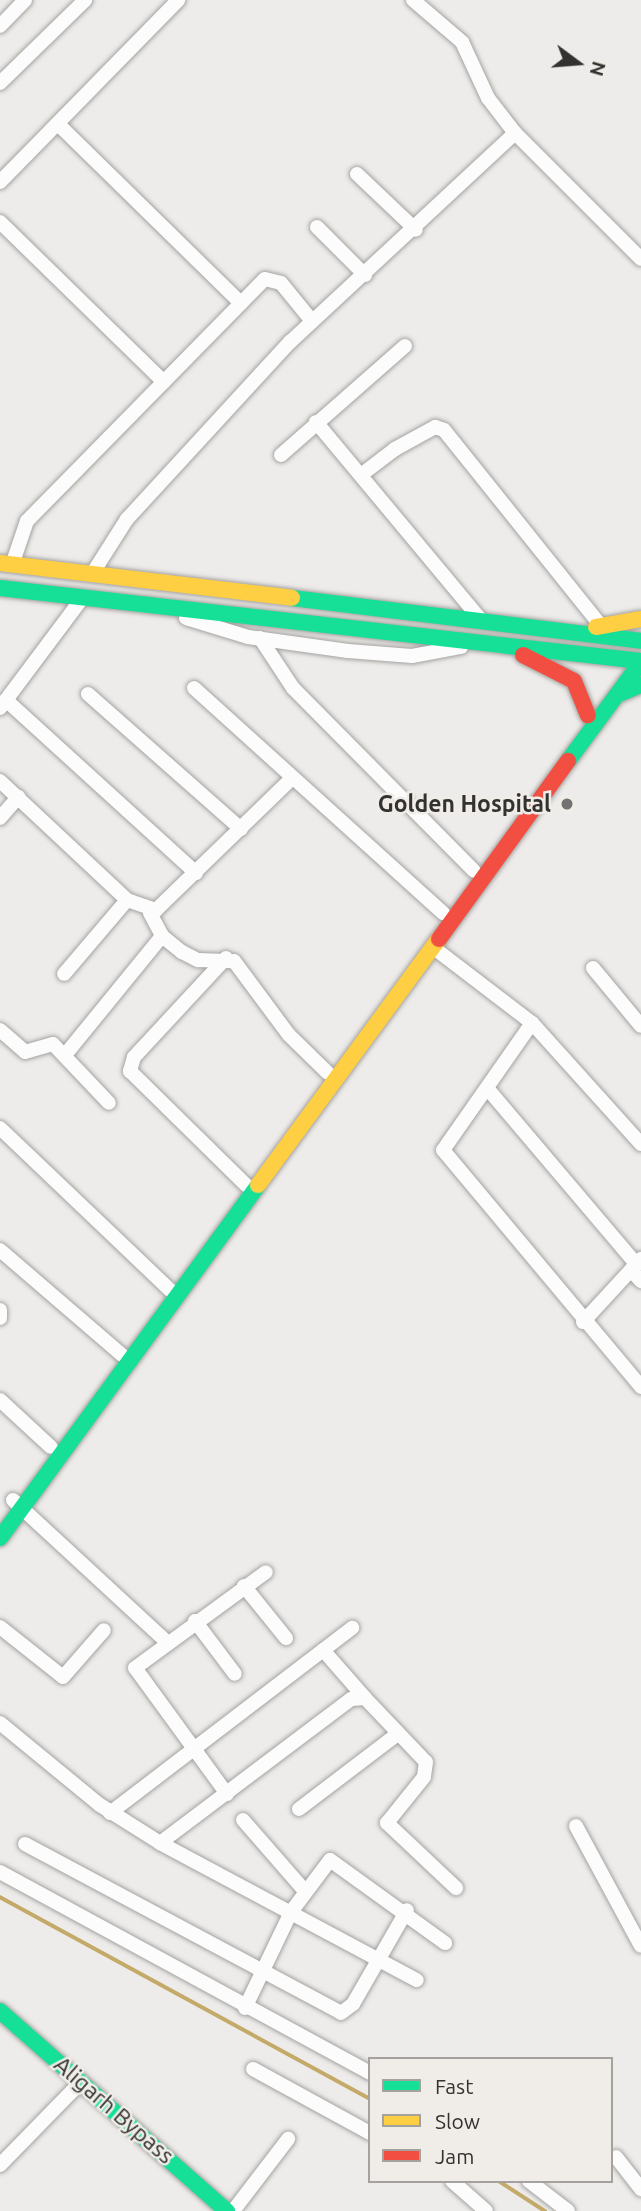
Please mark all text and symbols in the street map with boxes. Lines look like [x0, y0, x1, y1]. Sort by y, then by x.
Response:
north arrow [543, 28, 613, 98]
text: N [586, 59, 611, 79]
place label: Golden Hospital [378, 790, 551, 818]
marker: Golden Hospital [557, 794, 577, 814]
street label: Aligarh Bypass [48, 2050, 180, 2170]
legend [368, 2057, 613, 2183]
text: Fast [435, 2074, 473, 2098]
text: Slow [435, 2109, 480, 2133]
text: Jam [435, 2144, 474, 2168]

